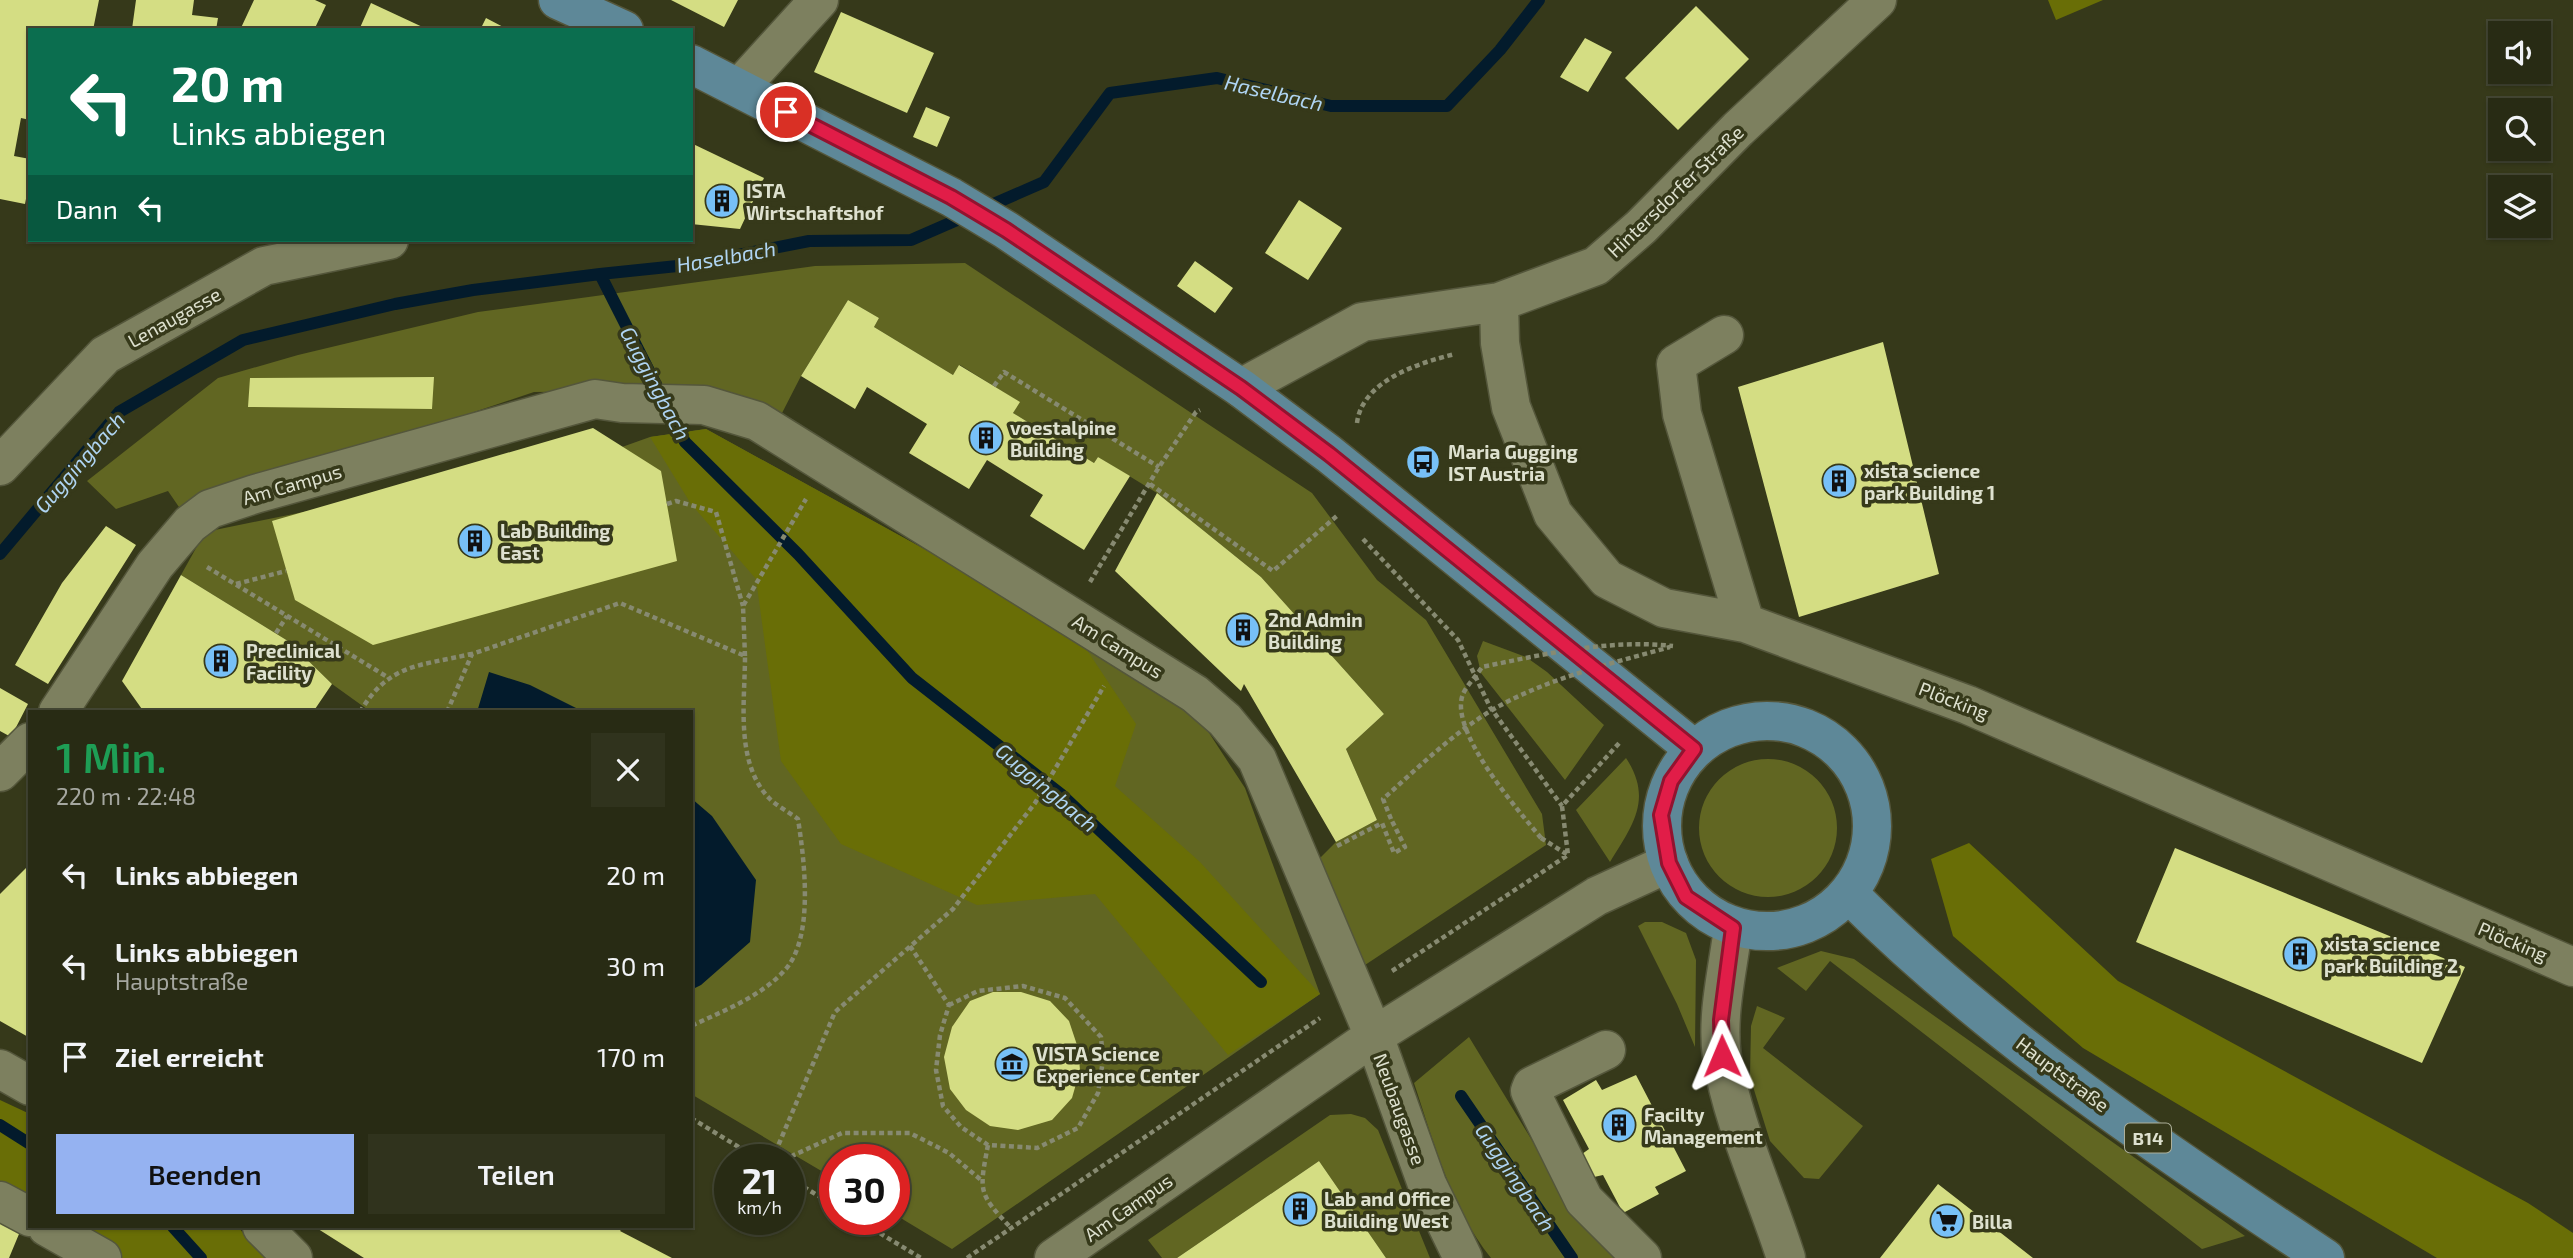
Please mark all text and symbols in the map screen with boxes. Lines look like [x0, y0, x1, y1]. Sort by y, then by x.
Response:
map controls [2488, 21, 2551, 238]
button: sound [2488, 21, 2551, 84]
text: 20 m [171, 53, 284, 112]
icon: left [56, 56, 147, 147]
water label: Haselbach [1222, 69, 1326, 115]
pin [756, 82, 816, 142]
icon: arrive [767, 93, 805, 131]
button: search [2488, 98, 2551, 161]
text: Links abbiegen [171, 113, 386, 151]
street label: Hintersdorfer Straße [1602, 120, 1748, 262]
button: layers [2488, 175, 2551, 238]
place label: ISTA Wirtschaftshof [746, 179, 885, 224]
building icon: ISTA Wirtschaftshof [703, 182, 741, 220]
icon: left [132, 189, 170, 227]
text: Dann [56, 193, 118, 224]
water label: Haselbach [674, 235, 778, 277]
street label: Lenaugasse [124, 282, 224, 352]
water label: Guggingbach [616, 322, 696, 444]
water label: Guggingbach [29, 407, 129, 517]
place label: voestalpine Building [1010, 416, 1117, 461]
building icon: voestalpine Building [967, 419, 1005, 457]
place label: Maria Gugging IST Austria [1448, 440, 1578, 485]
bus stop icon: Maria Gugging IST Austria [1404, 443, 1442, 481]
street label: Am Campus [240, 459, 344, 509]
place label: xista science park Building 1 [1864, 459, 1995, 504]
building icon: xista science park Building 1 [1820, 462, 1858, 500]
place label: Lab Building East [500, 519, 610, 564]
building icon: Lab Building East [456, 522, 494, 560]
place label: 2nd Admin Building [1268, 608, 1363, 653]
street label: Am Campus [1069, 609, 1167, 683]
building icon: 2nd Admin Building [1224, 611, 1262, 649]
place label: Preclinical Facility [246, 639, 342, 685]
building icon: Preclinical Facility [202, 642, 240, 680]
street label: Plöcking [1916, 676, 1993, 724]
text: 1 Min. [56, 731, 167, 781]
button: close [591, 733, 665, 807]
water label: Guggingbach [991, 737, 1103, 837]
text: 220 m · 22:48 [56, 782, 196, 810]
icon: left [56, 856, 94, 894]
text: Links abbiegen [115, 859, 299, 890]
text: 20 m [606, 859, 665, 890]
street label: Plöcking [2475, 916, 2551, 966]
place label: xista science park Building 2 [2324, 932, 2458, 977]
building icon: xista science park Building 2 [2281, 935, 2319, 973]
text: Links abbiegen [115, 936, 299, 967]
icon: left [56, 947, 94, 985]
text: 30 m [606, 950, 665, 981]
text: Hauptstraße [115, 967, 248, 995]
position arrow [1685, 1019, 1759, 1093]
street label: Hauptstraße [2012, 1032, 2114, 1116]
icon: arrive [56, 1038, 94, 1076]
text: Ziel erreicht [115, 1041, 264, 1072]
text: 170 m [597, 1041, 665, 1072]
place label: VISTA Science Experience Center [1036, 1042, 1200, 1087]
museum icon: VISTA Science Experience Center [993, 1045, 1031, 1083]
street label: Neubaugasse [1369, 1050, 1431, 1168]
place label: Facilty Management [1644, 1103, 1763, 1148]
building icon: Facilty Management [1600, 1106, 1638, 1144]
water label: Guggingbach [1471, 1118, 1561, 1236]
road number: B14 [2125, 1124, 2171, 1153]
button: Beenden [56, 1134, 354, 1214]
button: Teilen [368, 1134, 665, 1214]
speed limit sign: 30 [819, 1144, 910, 1235]
text: 21 [742, 1159, 777, 1201]
street label: Am Campus [1080, 1168, 1176, 1246]
place label: Lab and Office Building West [1324, 1187, 1451, 1232]
building icon: Lab and Office Building West [1281, 1190, 1319, 1228]
text: km/h [737, 1196, 782, 1218]
supermarket icon: Billa [1928, 1202, 1966, 1240]
place label: Billa [1972, 1210, 2013, 1233]

